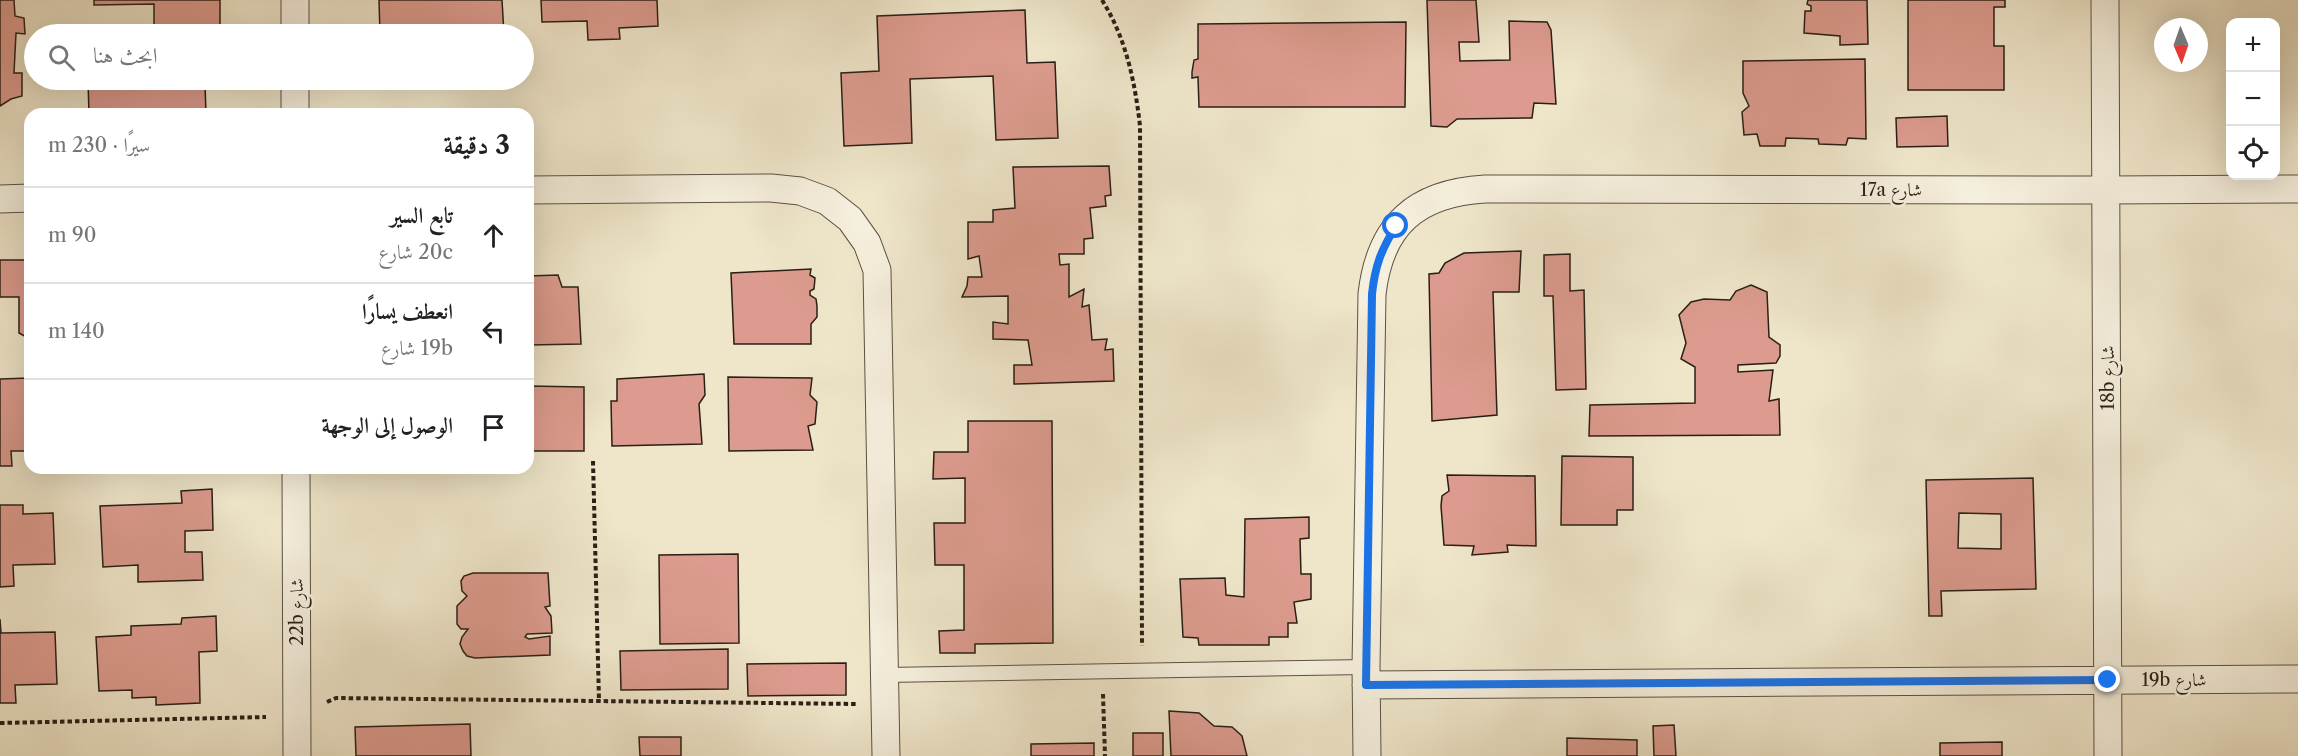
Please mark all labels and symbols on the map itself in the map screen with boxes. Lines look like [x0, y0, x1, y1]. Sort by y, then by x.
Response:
north arrow [2154, 18, 2208, 72]
street label: 17a شارع [1860, 179, 1922, 205]
route start [1382, 212, 1408, 238]
street label: 18b شارع [2097, 345, 2123, 411]
street label: 22b شارع [286, 578, 312, 646]
route end [2094, 666, 2120, 692]
street label: 19b شارع [2141, 669, 2207, 695]

